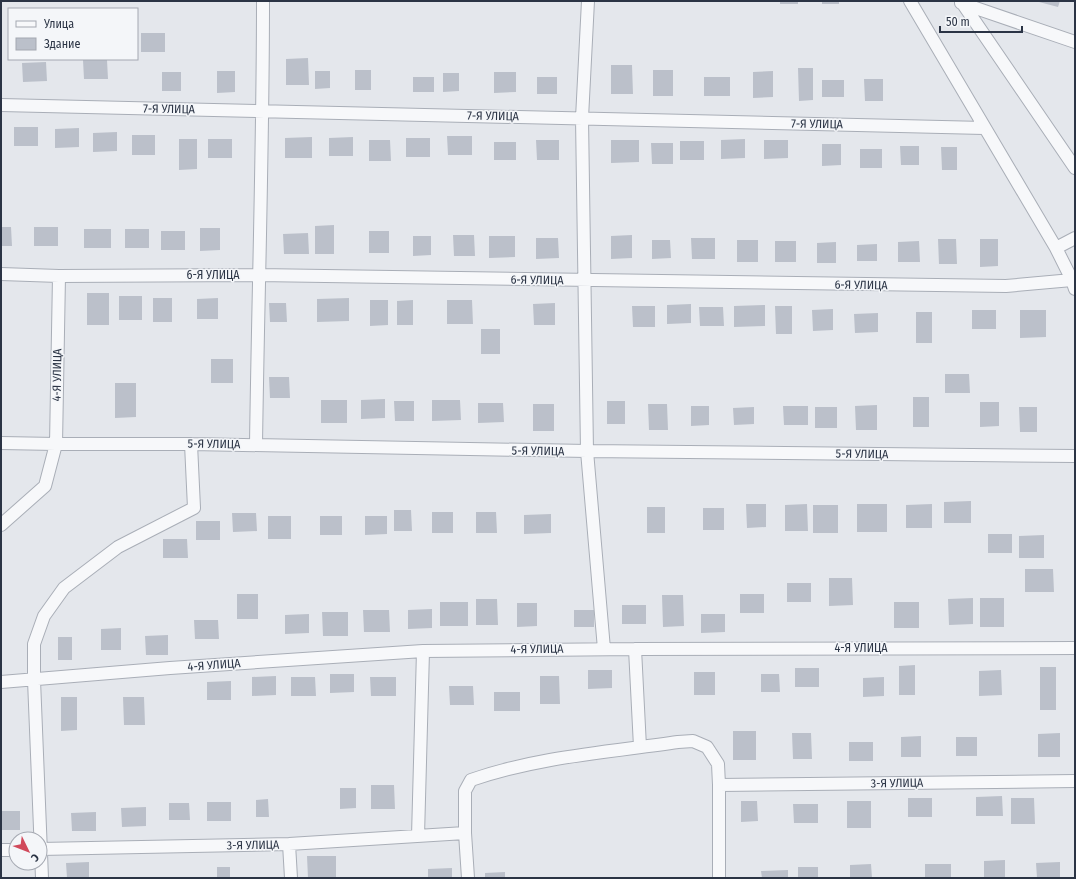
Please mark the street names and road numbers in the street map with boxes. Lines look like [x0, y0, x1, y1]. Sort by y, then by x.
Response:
street label: 7-Я УЛИЦА [143, 102, 196, 116]
street label: 7-Я УЛИЦА [467, 109, 520, 123]
street label: 7-Я УЛИЦА [791, 117, 844, 131]
street label: 6-Я УЛИЦА [186, 268, 240, 282]
street label: 6-Я УЛИЦА [510, 273, 564, 287]
street label: 6-Я УЛИЦА [834, 278, 888, 292]
street label: 4-Я УЛИЦА [50, 348, 64, 402]
street label: 5-Я УЛИЦА [188, 437, 241, 451]
street label: 5-Я УЛИЦА [512, 444, 565, 458]
street label: 5-Я УЛИЦА [836, 447, 889, 461]
street label: 4-Я УЛИЦА [835, 641, 888, 655]
street label: 4-Я УЛИЦА [510, 642, 564, 656]
street label: 4-Я УЛИЦА [187, 656, 242, 674]
street label: 3-Я УЛИЦА [871, 776, 924, 790]
street label: 3-Я УЛИЦА [227, 838, 280, 852]

